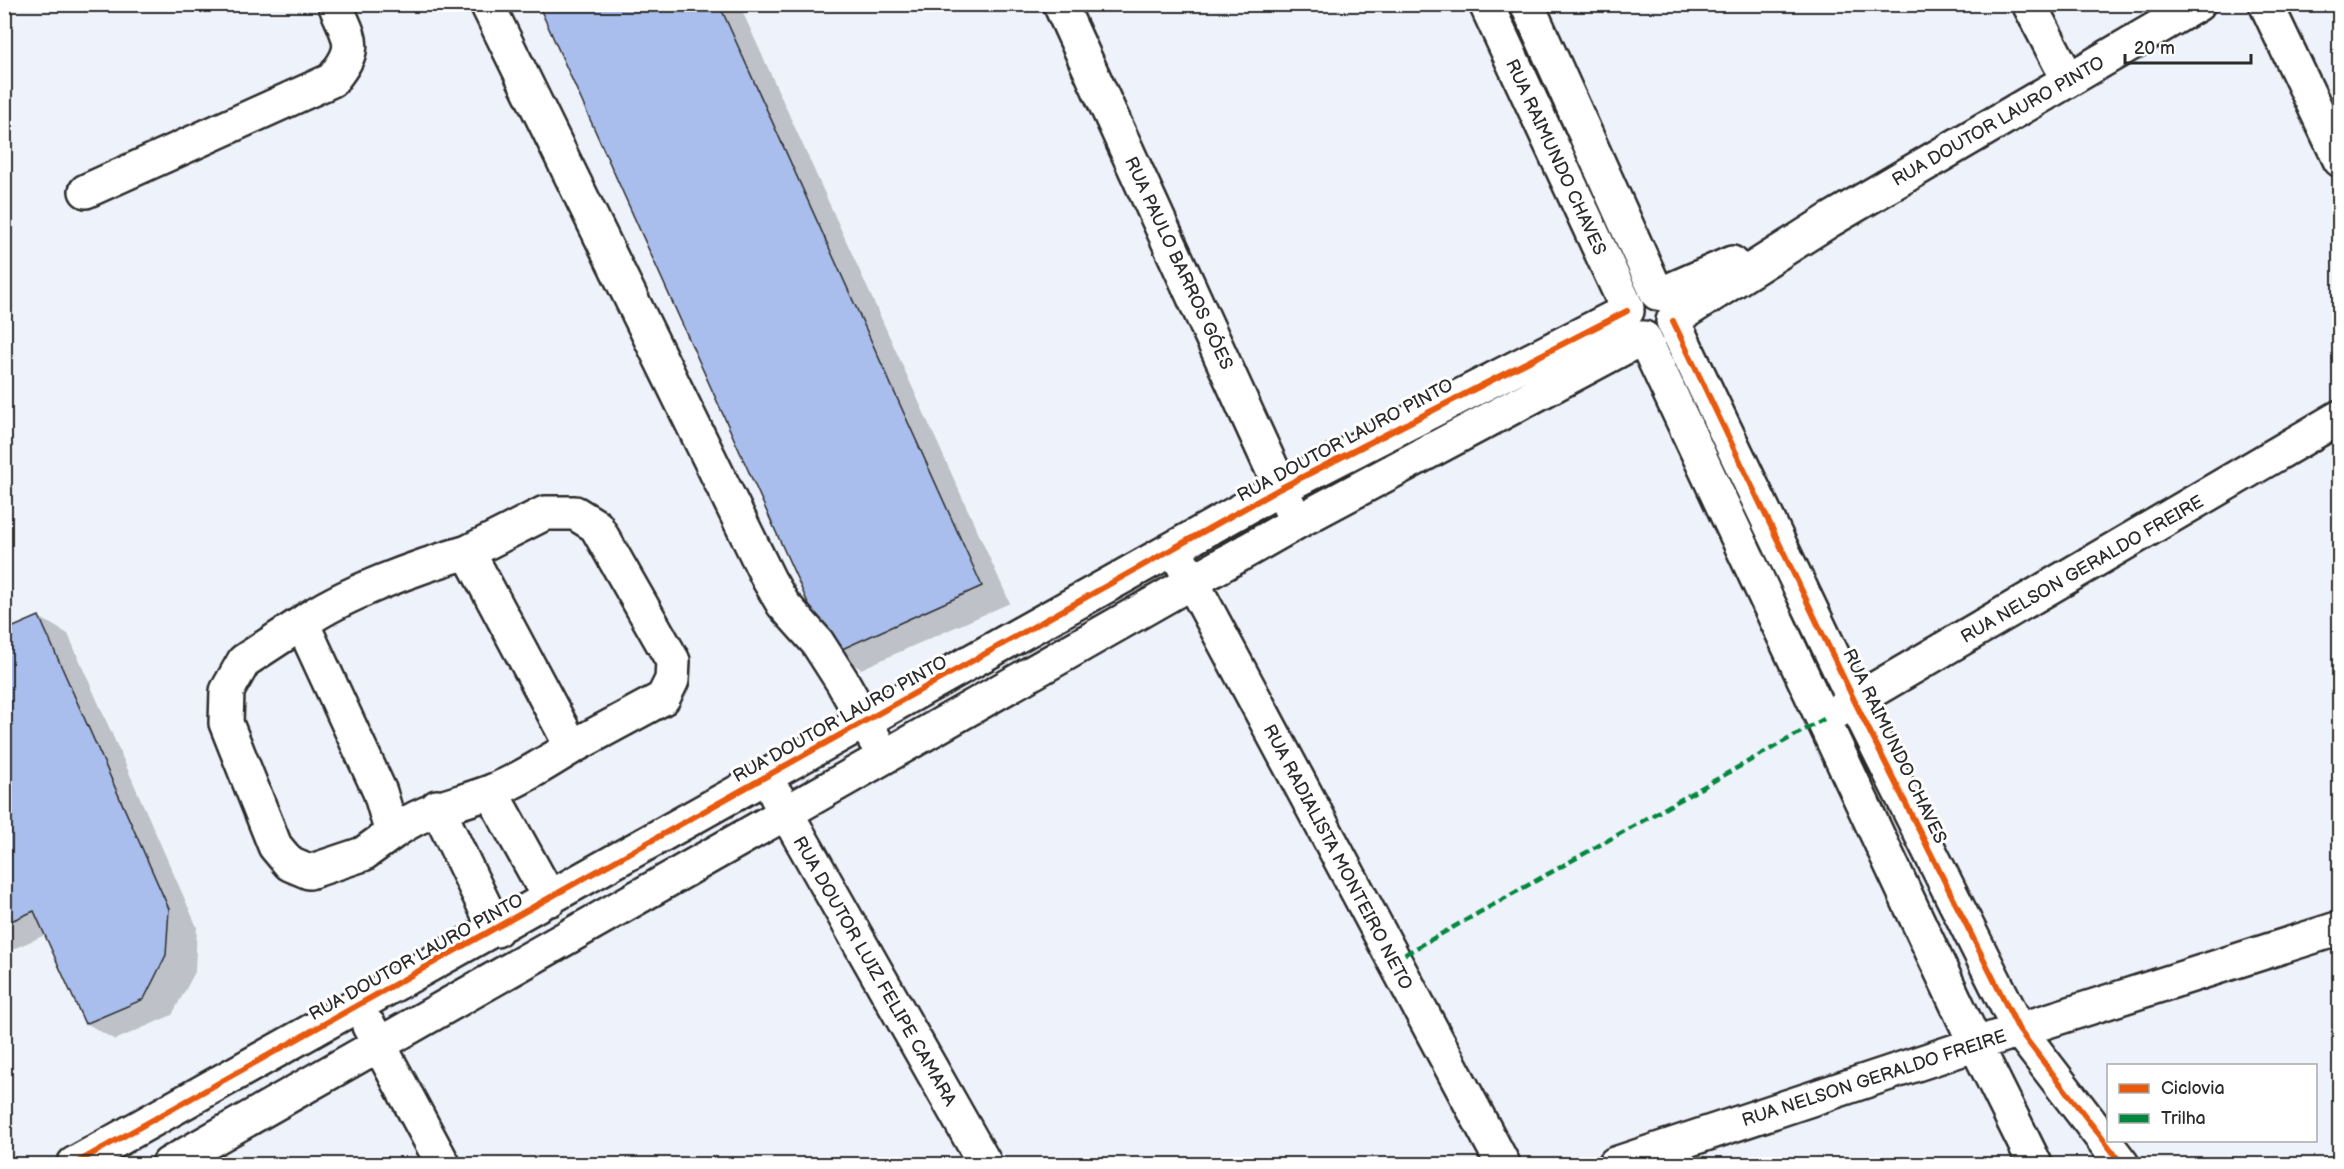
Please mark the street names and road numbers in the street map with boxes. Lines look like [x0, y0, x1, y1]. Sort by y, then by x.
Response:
street label: RUA DOUTOR LAURO PINTO [1888, 52, 2108, 191]
street label: RUA RAIMUNDO CHAVES [1501, 56, 1610, 259]
street label: RUA PAULO BARROS GÓES [1120, 153, 1239, 373]
street label: RUA DOUTOR LAURO PINTO [1234, 374, 1457, 506]
street label: RUA NELSON GERALDO FREIRE [1957, 491, 2207, 648]
street label: RUA RAIMUNDO CHAVES [1838, 646, 1951, 847]
street label: RUA DOUTOR LAURO PINTO [730, 652, 951, 787]
street label: RUA RADIALISTA MONTEIRO NETO [1258, 721, 1417, 993]
street label: RUA DOUTOR LUIZ FELIPE CAMARA [788, 833, 961, 1110]
street label: RUA DOUTOR LAURO PINTO [306, 890, 527, 1025]
street label: RUA NELSON GERALDO FREIRE [1739, 1026, 2009, 1131]

